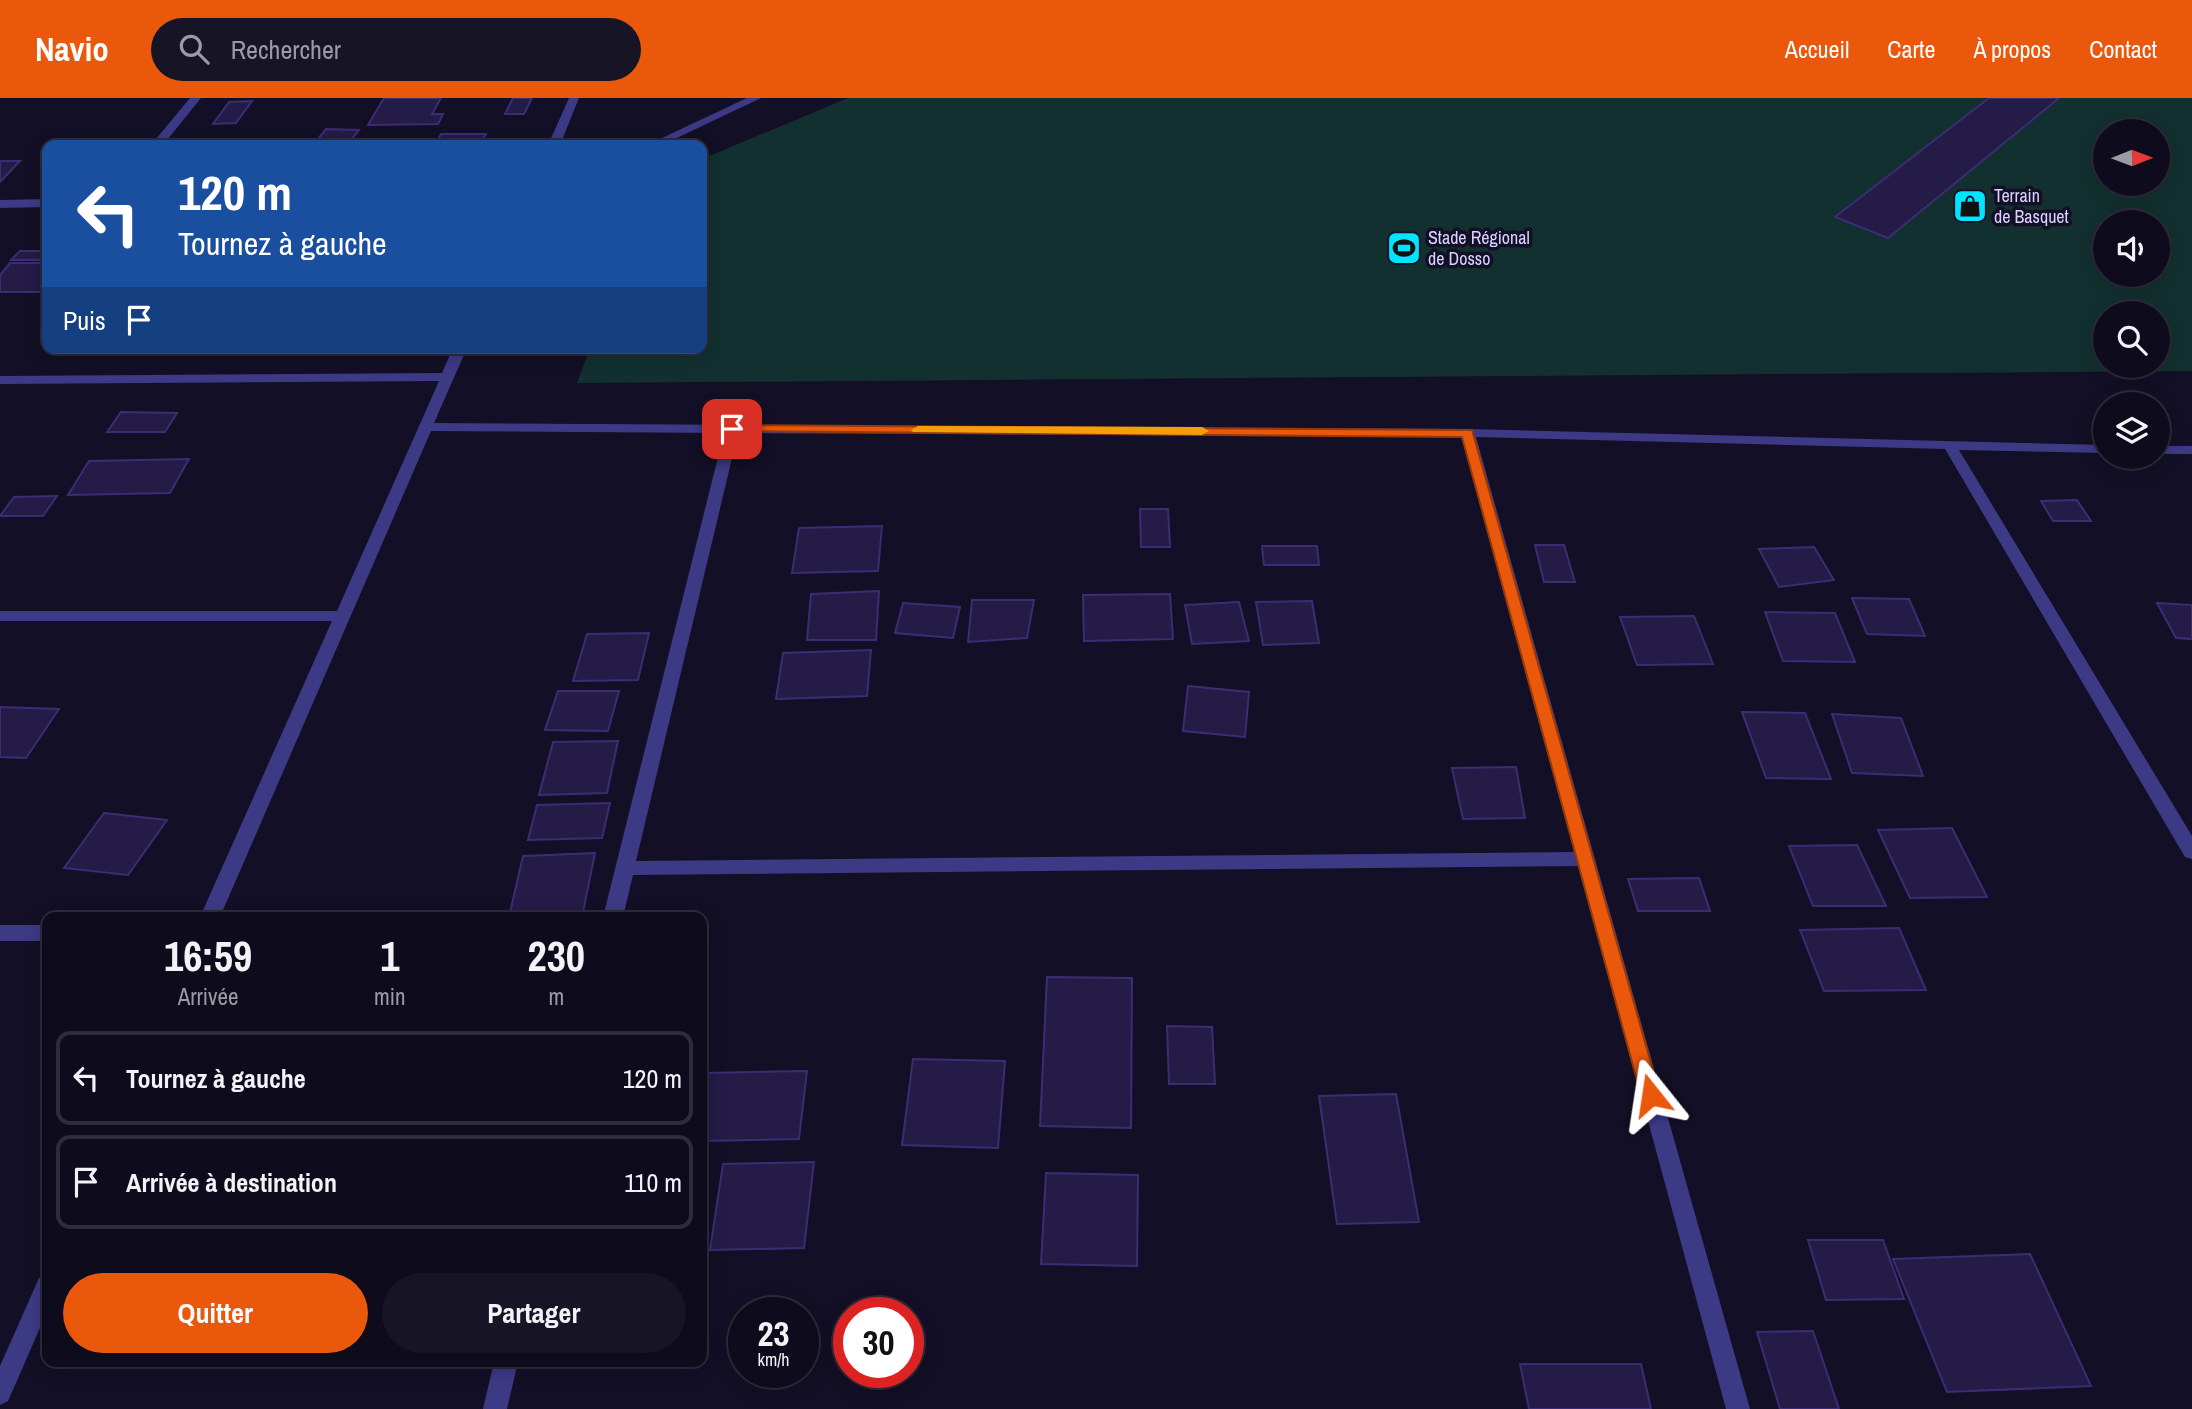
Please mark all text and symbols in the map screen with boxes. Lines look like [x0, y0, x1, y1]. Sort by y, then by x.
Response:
search box [151, 18, 641, 81]
text: Navio [35, 27, 109, 71]
icon: search [175, 30, 213, 68]
text: Rechercher [231, 32, 341, 67]
text: Accueil [1785, 33, 1849, 65]
text: Carte [1887, 33, 1935, 65]
text: À propos [1973, 33, 2051, 65]
text: Contact [2089, 33, 2157, 65]
north arrow [2093, 119, 2170, 196]
map controls [2093, 119, 2170, 469]
text: 120 m [178, 159, 292, 225]
icon: left [63, 168, 154, 259]
place label: Terrain de Basquet [1994, 183, 2069, 229]
shop icon: Terrain de Basquet [1951, 187, 1989, 225]
button: sound [2093, 210, 2170, 287]
text: Tournez à gauche [178, 222, 387, 265]
place label: Stade Régional de Dosso [1428, 225, 1530, 271]
sports icon: Stade Régional de Dosso [1385, 229, 1423, 267]
icon: arrive [120, 301, 158, 339]
button: search [2093, 301, 2170, 378]
text: Puis [63, 303, 106, 338]
button: layers [2093, 392, 2170, 469]
pin [702, 399, 762, 459]
icon: arrive [713, 410, 751, 448]
text: 16:59 [164, 928, 252, 984]
text: 1 [380, 928, 399, 984]
text: 230 [528, 928, 585, 984]
text: Arrivée [178, 981, 238, 1012]
text: min [374, 981, 406, 1012]
text: m [548, 981, 564, 1012]
position arrow [1614, 1058, 1688, 1132]
icon: left [67, 1059, 105, 1097]
text: Tournez à gauche [126, 1061, 306, 1096]
text: 120 m [623, 1061, 682, 1096]
icon: arrive [67, 1163, 105, 1201]
text: Arrivée à destination [126, 1165, 337, 1200]
text: 110 m [624, 1165, 682, 1200]
button: Quitter [63, 1273, 368, 1353]
button: Partager [382, 1273, 686, 1353]
speed limit sign: 30 [833, 1297, 924, 1388]
text: 23 [758, 1310, 789, 1357]
text: km/h [758, 1347, 790, 1372]

